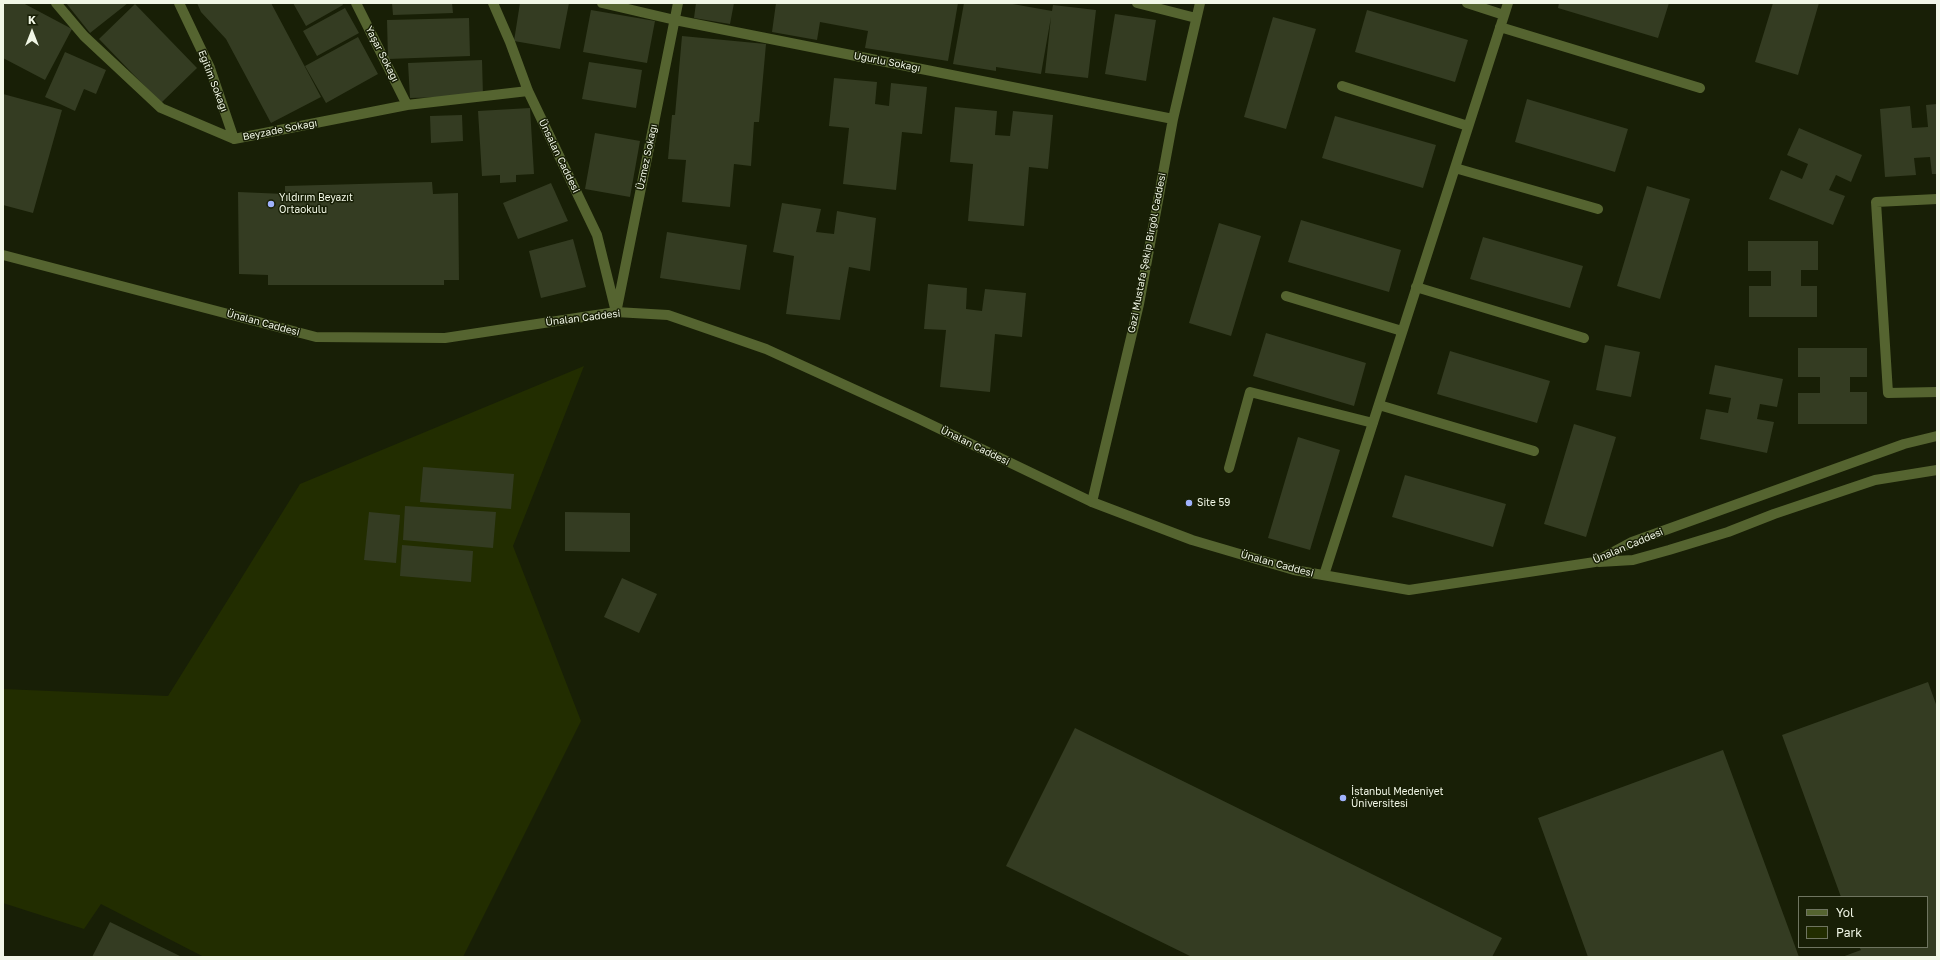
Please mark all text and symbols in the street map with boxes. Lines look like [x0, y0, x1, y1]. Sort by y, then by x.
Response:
north arrow [12, 12, 52, 52]
text: K [28, 13, 36, 26]
street label: Yaşar Sokağı [363, 24, 401, 84]
street label: Eğitim Sokağı [196, 48, 230, 114]
street label: Uğurlu Sokağı [853, 50, 921, 74]
street label: Beyzade Sokağı [242, 117, 318, 143]
street label: Ünsalan Caddesi [536, 117, 582, 195]
street label: Üzmez Sokağı [634, 123, 660, 191]
street label: Gazi Mustafa Şekip Birgöl Caddesi [1126, 172, 1168, 334]
place label: Yıldırım Beyazıt Ortaokulu [279, 192, 353, 216]
marker: Yıldırım Beyazıt Ortaokulu [266, 199, 276, 209]
street label: Ünalan Caddesi [225, 307, 301, 339]
street label: Ünalan Caddesi [545, 307, 621, 329]
street label: Ünalan Caddesi [939, 424, 1011, 468]
place label: Site 59 [1197, 497, 1230, 509]
marker: Site 59 [1184, 498, 1194, 508]
street label: Ünalan Caddesi [1591, 526, 1665, 566]
street label: Ünalan Caddesi [1239, 548, 1315, 580]
place label: İstanbul Medeniyet Üniversitesi [1351, 786, 1444, 810]
marker: İstanbul Medeniyet Üniversitesi [1338, 793, 1348, 803]
legend [1798, 896, 1928, 948]
text: Yol [1836, 905, 1854, 920]
text: Park [1836, 925, 1862, 940]

